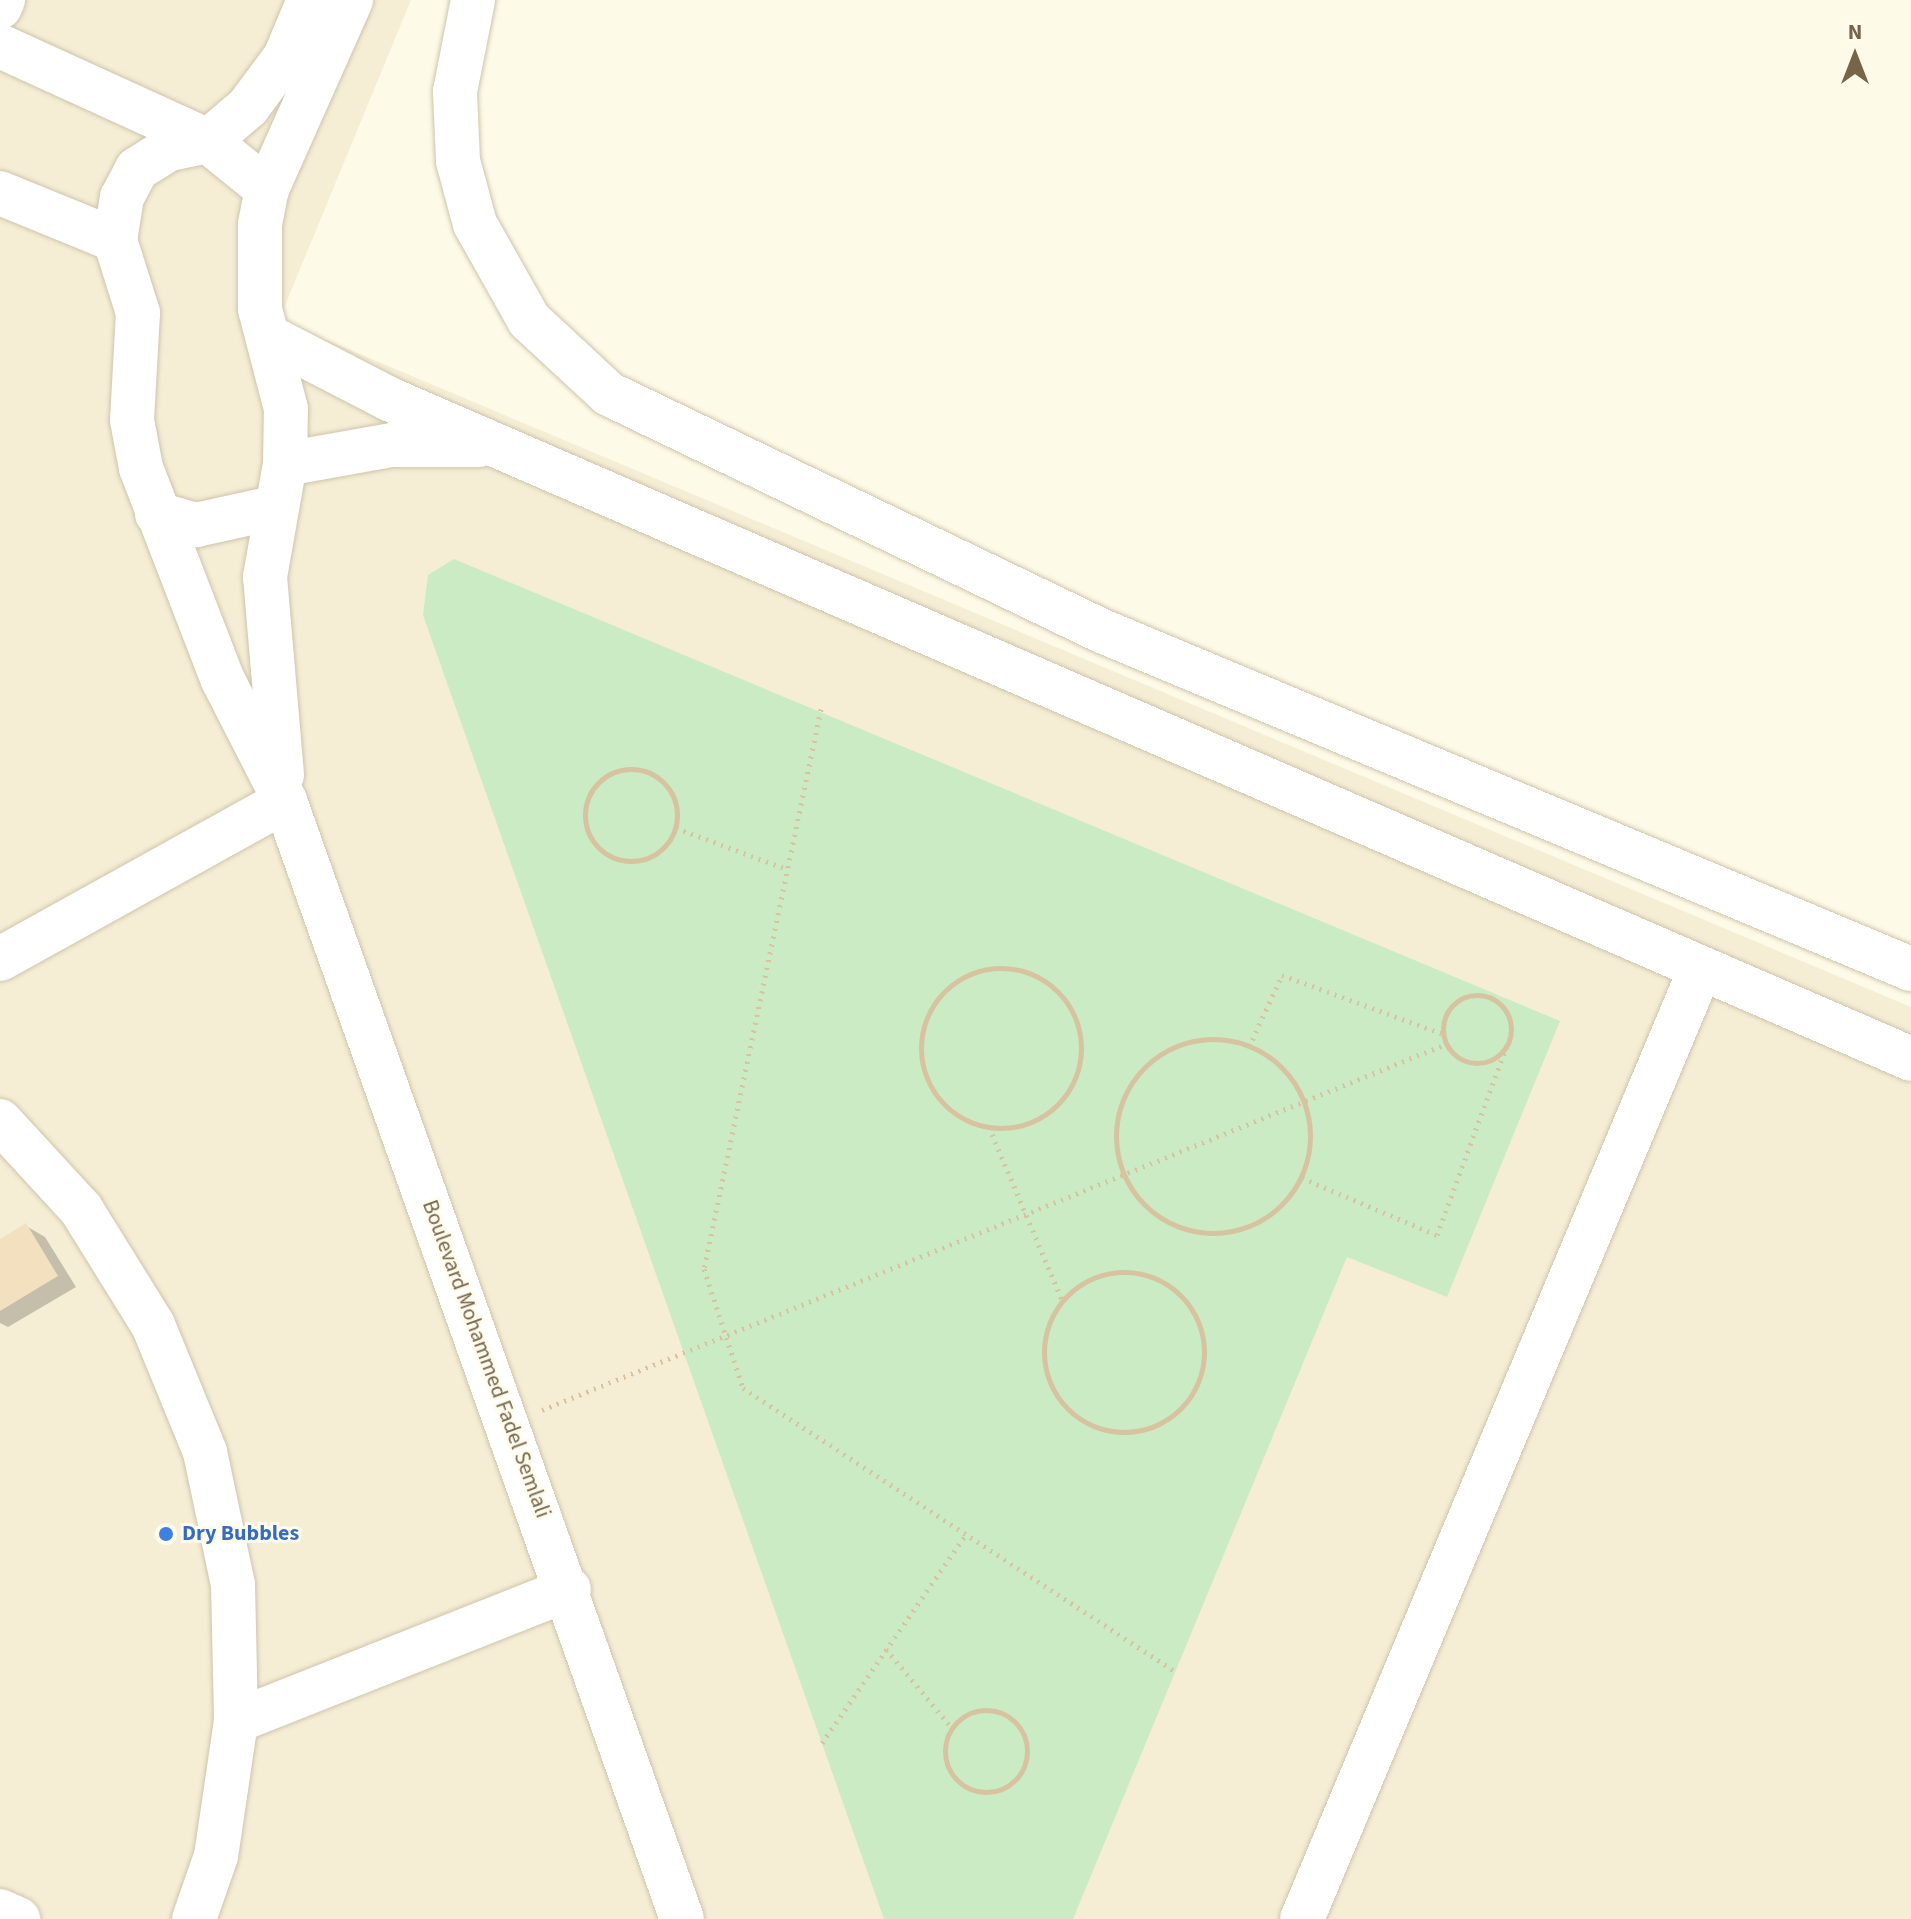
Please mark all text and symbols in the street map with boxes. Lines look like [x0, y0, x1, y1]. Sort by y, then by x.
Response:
north arrow [1815, 16, 1895, 96]
text: N [1848, 16, 1862, 48]
street label: Boulevard Mohammed Fadel Semlali [416, 1196, 556, 1522]
place label: Dry Bubbles [182, 1521, 299, 1547]
marker: Dry Bubbles [157, 1525, 175, 1543]

